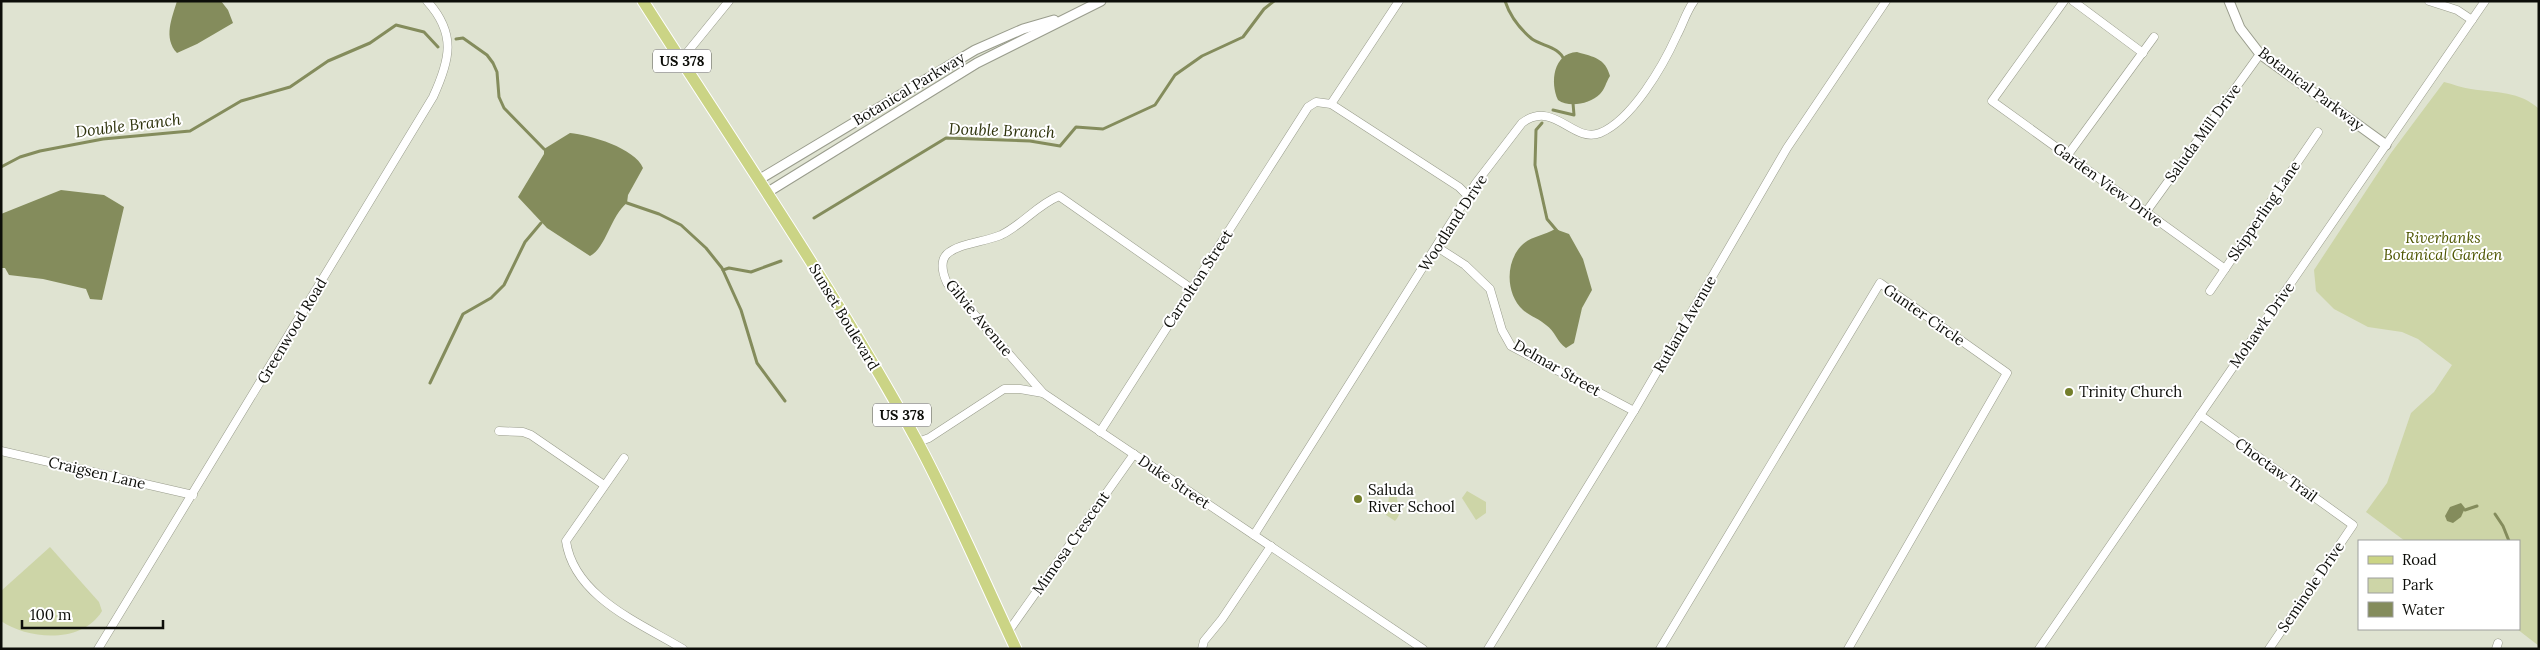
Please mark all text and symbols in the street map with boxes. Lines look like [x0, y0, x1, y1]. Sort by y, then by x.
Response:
street label: Botanical Parkway [2255, 43, 2368, 135]
street label: Botanical Parkway [849, 48, 968, 129]
road number: US 378 [653, 49, 711, 72]
street label: Saluda Mill Drive [2160, 80, 2245, 186]
water label: Double Branch [74, 109, 182, 141]
water label: Double Branch [948, 118, 1056, 142]
street label: Garden View Drive [2050, 138, 2167, 231]
street label: Skipperling Lane [2223, 157, 2304, 264]
street label: Woodland Drive [1414, 170, 1491, 275]
street label: Carrolton Street [1159, 226, 1237, 332]
park label: Riverbanks Botanical Garden [2383, 228, 2503, 264]
street label: Sunset Boulevard [805, 260, 884, 373]
street label: Rutland Avenue [1649, 272, 1720, 376]
street label: Greenwood Road [253, 274, 331, 387]
street label: Gilvie Avenue [942, 275, 1017, 360]
street label: Mohawk Drive [2225, 278, 2298, 371]
street label: Gunter Circle [1880, 280, 1969, 350]
street label: Delmar Street [1510, 335, 1604, 400]
place label: Trinity Church [2079, 382, 2182, 401]
marker: Trinity Church [2063, 386, 2075, 398]
road number: US 378 [873, 404, 931, 426]
street label: Choctaw Trail [2231, 433, 2321, 506]
street label: Duke Street [1135, 451, 1214, 513]
street label: Craigsen Lane [47, 452, 148, 493]
place label: Saluda River School [1368, 480, 1455, 516]
street label: Mimosa Crescent [1028, 487, 1113, 598]
marker: Saluda River School [1352, 493, 1364, 505]
street label: Seminole Drive [2273, 538, 2348, 636]
legend [2358, 540, 2520, 630]
text: Road [2402, 550, 2437, 569]
text: Park [2402, 575, 2433, 594]
scale bar [22, 598, 164, 630]
text: Water [2402, 600, 2445, 619]
text: 100 m [30, 605, 71, 624]

